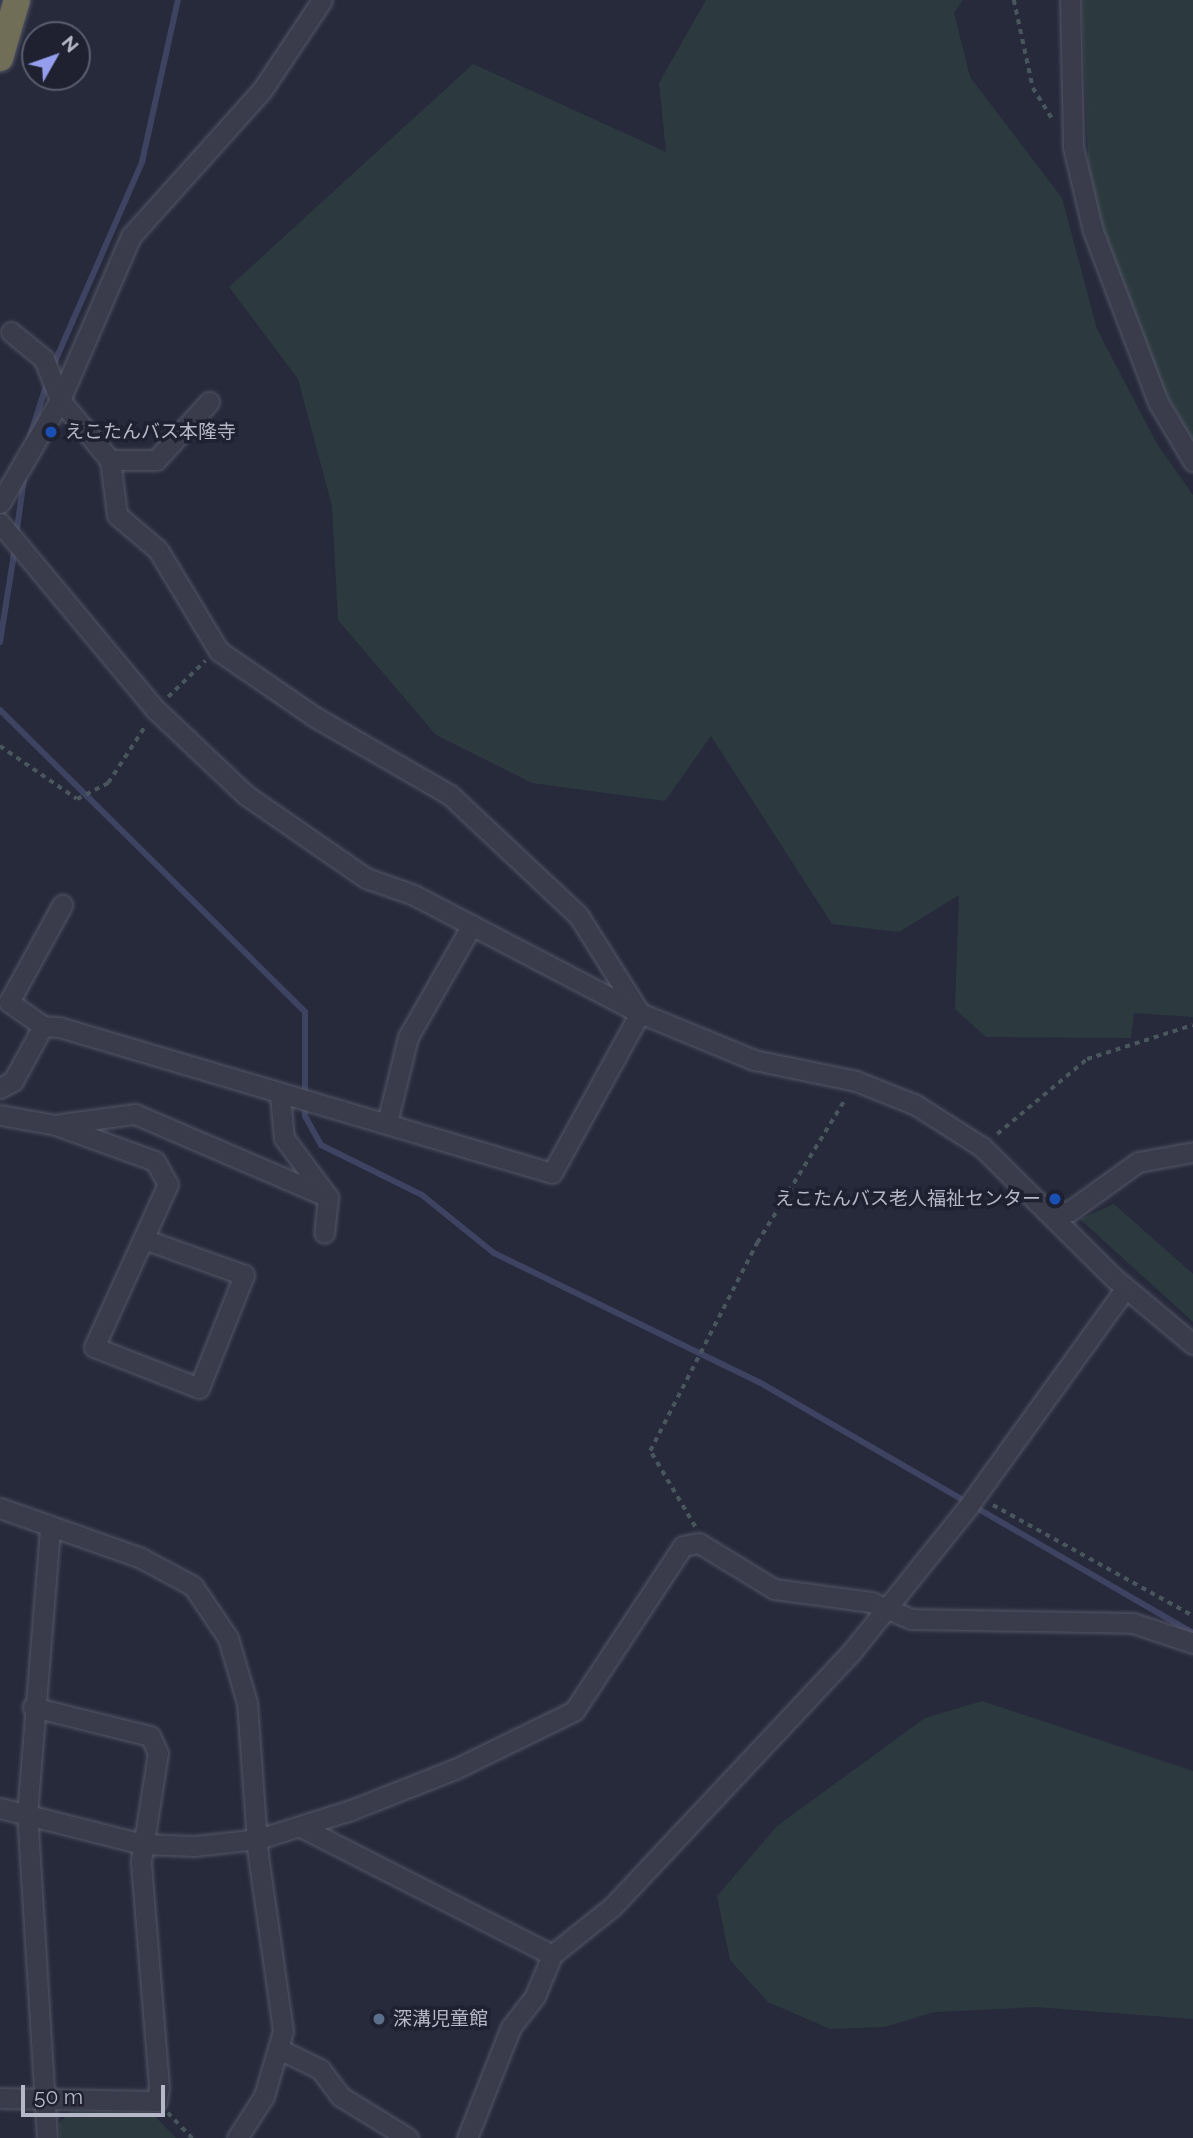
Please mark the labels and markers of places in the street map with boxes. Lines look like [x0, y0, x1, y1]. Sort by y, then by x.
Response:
place label: えこたんバス本隆寺 [65, 421, 236, 443]
marker: えこたんバス本隆寺 [43, 424, 59, 440]
place label: えこたんバス老人福祉センター [775, 1188, 1041, 1210]
marker: えこたんバス老人福祉センター [1047, 1191, 1063, 1207]
place label: 深溝児童館 [393, 2008, 488, 2030]
marker: 深溝児童館 [371, 2011, 387, 2027]

